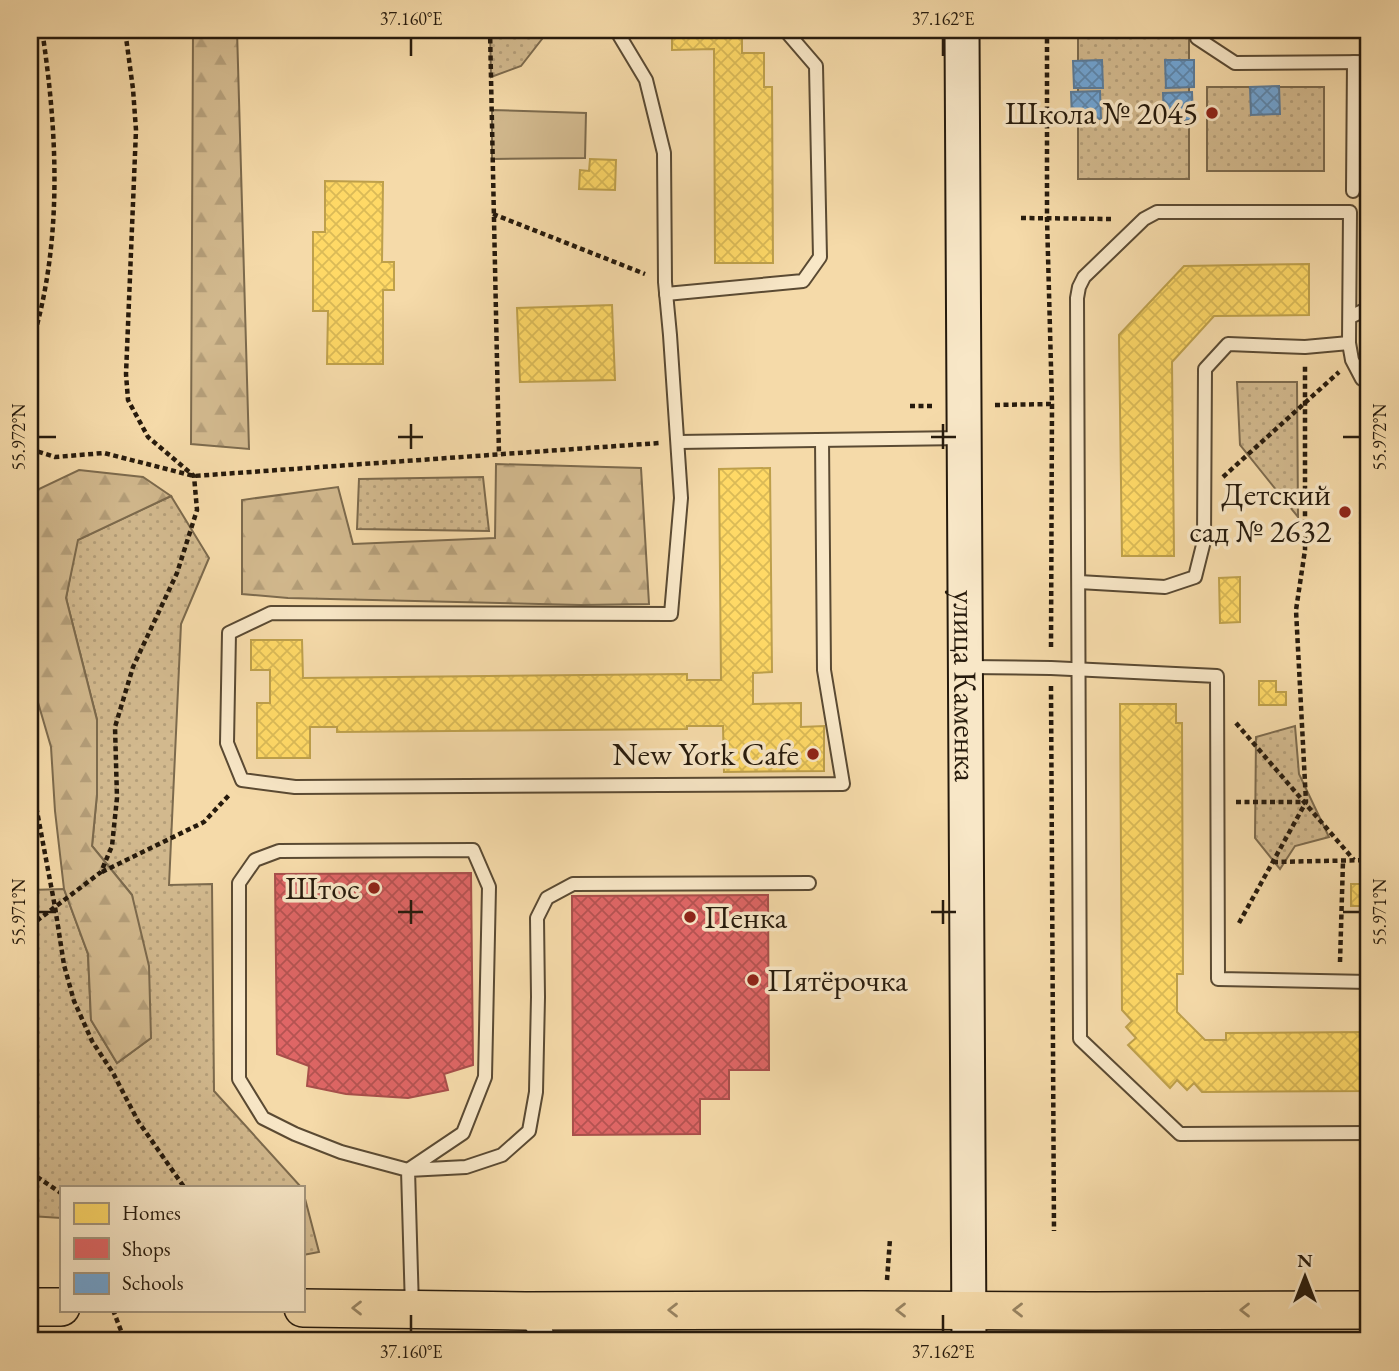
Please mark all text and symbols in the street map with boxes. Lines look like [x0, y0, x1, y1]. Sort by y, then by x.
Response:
text: 37.160°E [380, 7, 442, 30]
text: 37.162°E [912, 7, 974, 30]
place label: Школа № 2045 [1005, 92, 1198, 134]
marker: Школа № 2045 [1204, 105, 1220, 121]
text: 55.972°N [7, 403, 30, 470]
text: 55.972°N [1368, 403, 1391, 470]
place label: Детский сад № 2632 [1189, 473, 1332, 552]
marker: Детский сад № 2632 [1337, 504, 1353, 520]
street label: улица Каменка [944, 590, 987, 782]
place label: New York Cafe [612, 733, 799, 775]
marker: New York Cafe [805, 746, 821, 762]
place label: Штос [285, 867, 360, 909]
text: 55.971°N [7, 878, 30, 945]
text: 55.971°N [1368, 878, 1391, 945]
marker: Штос [366, 880, 382, 896]
place label: Пенка [704, 896, 787, 938]
marker: Пенка [682, 909, 698, 925]
place label: Пятёрочка [767, 959, 908, 1001]
marker: Пятёрочка [745, 972, 761, 988]
legend [60, 1186, 304, 1312]
text: Homes [122, 1199, 181, 1226]
text: Shops [122, 1235, 171, 1262]
north arrow [1270, 1242, 1340, 1312]
text: N [1297, 1248, 1313, 1273]
text: Schools [122, 1269, 184, 1296]
one-way arrow [352, 1300, 362, 1316]
one-way arrow [668, 1302, 678, 1318]
one-way arrow [895, 1302, 906, 1318]
one-way arrow [1012, 1302, 1023, 1318]
one-way arrow [1240, 1302, 1250, 1318]
text: 37.160°E [380, 1340, 442, 1363]
text: 37.162°E [912, 1340, 974, 1363]

